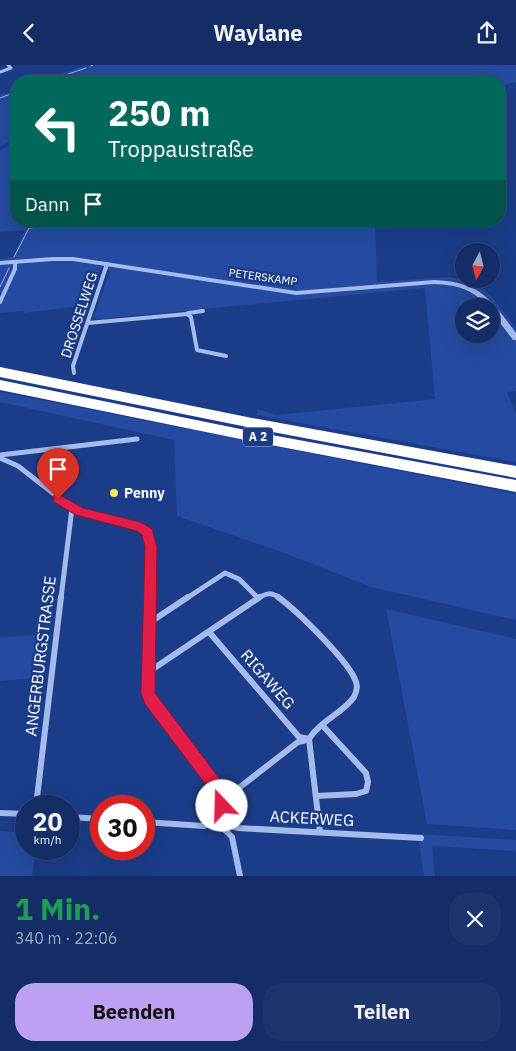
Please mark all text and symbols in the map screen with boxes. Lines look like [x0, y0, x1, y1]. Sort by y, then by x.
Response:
text: Waylane [213, 18, 303, 47]
icon: back [15, 19, 43, 47]
icon: share [473, 19, 501, 47]
text: 250 m [108, 90, 211, 136]
icon: left [25, 95, 90, 160]
text: Troppaustraße [108, 134, 254, 163]
icon: arrive [79, 190, 107, 218]
text: Dann [25, 192, 69, 216]
north arrow [455, 243, 500, 287]
map controls [455, 243, 500, 343]
street label: PETERSKAMP [228, 265, 298, 289]
street label: DROSSELWEG [57, 270, 101, 360]
button: layers [455, 298, 500, 343]
road number: A 2 [243, 427, 273, 447]
pin [37, 448, 79, 499]
icon: arrive [44, 455, 72, 483]
place label: Penny [124, 484, 165, 502]
marker: Penny [108, 487, 120, 499]
street label: ANGERBURGSTRASSE [20, 575, 60, 737]
street label: RIGAWEG [237, 645, 299, 713]
position arrow [195, 779, 247, 831]
speed limit sign: 30 [90, 795, 155, 860]
text: 20 [32, 805, 63, 838]
street label: ACKERWEG [269, 806, 355, 830]
text: km/h [33, 832, 62, 847]
text: 1 Min. [15, 889, 100, 928]
button: close [449, 893, 501, 945]
text: 340 m · 22:06 [15, 928, 117, 948]
button: Beenden [15, 983, 253, 1041]
button: Teilen [263, 983, 501, 1041]

